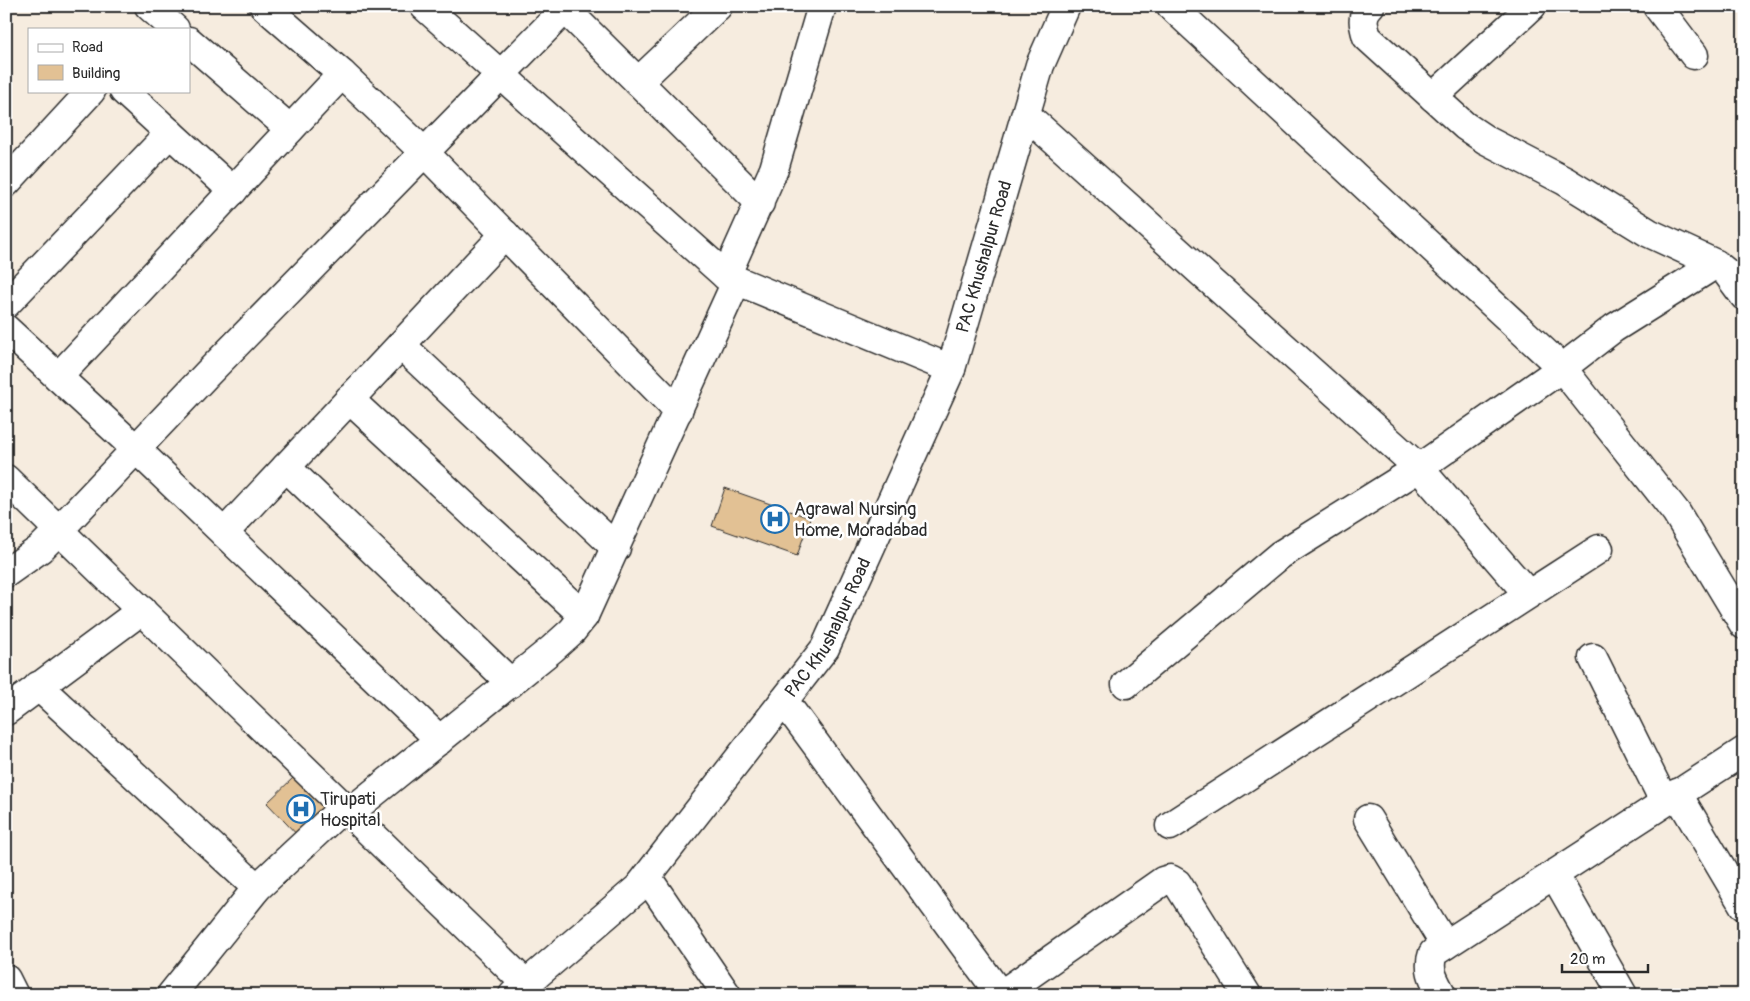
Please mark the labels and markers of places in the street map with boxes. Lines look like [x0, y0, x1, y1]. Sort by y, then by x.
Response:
place label: Agrawal Nursing Home, Moradabad [794, 498, 928, 542]
hospital icon: Agrawal Nursing Home, Moradabad [760, 504, 790, 534]
place label: Tirupati Hospital [320, 788, 381, 832]
hospital icon: Tirupati Hospital [286, 794, 316, 824]

